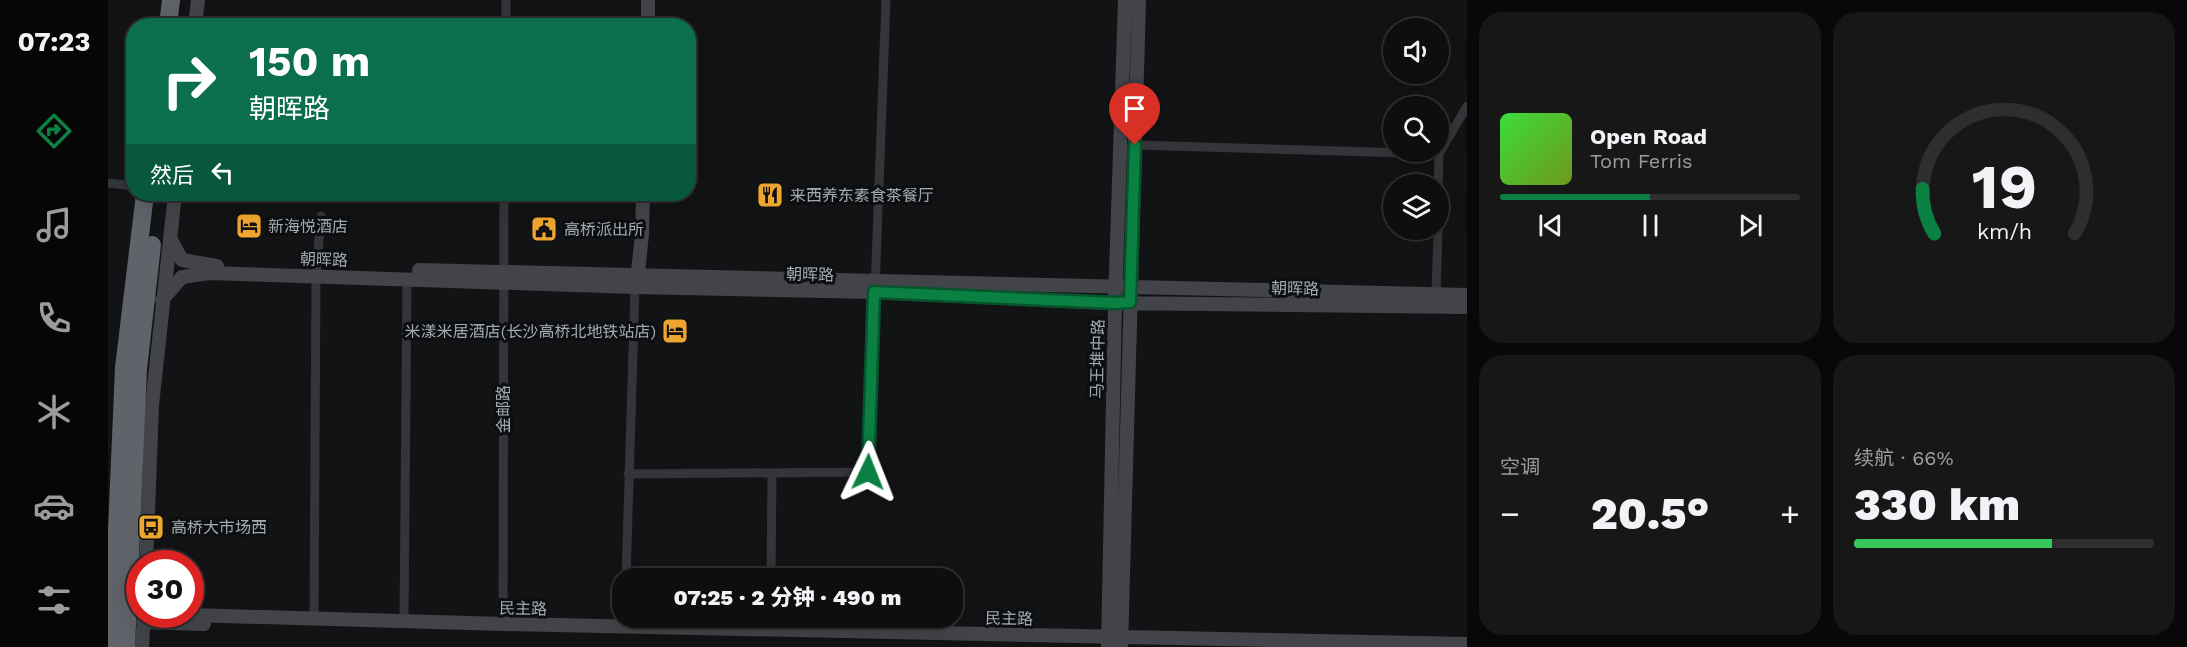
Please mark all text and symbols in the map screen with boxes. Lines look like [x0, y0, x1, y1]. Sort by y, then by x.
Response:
map controls [1383, 18, 1449, 240]
button: sound [1383, 18, 1449, 84]
text: 07:23 [18, 26, 90, 58]
text: 150 m [249, 37, 370, 86]
icon: right [150, 42, 228, 120]
pin [1109, 83, 1160, 145]
icon: arrive [1118, 92, 1151, 125]
text: 朝晖路 [249, 93, 330, 125]
button: search [1383, 96, 1449, 162]
icon: directions [33, 110, 75, 152]
text: Open Road [1590, 124, 1707, 149]
text: Tom Ferris [1590, 149, 1693, 173]
text: 19 [1971, 151, 2037, 224]
icon: left [206, 156, 239, 189]
text: 然后 [150, 163, 194, 188]
button: layers [1383, 174, 1449, 240]
restaurant icon: 来西养东素食茶餐厅 [755, 180, 785, 210]
place label: 来西养东素食茶餐厅 [790, 186, 934, 205]
icon: music [33, 204, 75, 246]
icon: previous [1534, 209, 1567, 242]
icon: pause [1634, 209, 1667, 242]
icon: next [1734, 209, 1767, 242]
hotel icon: 新海悦酒店 [234, 211, 264, 241]
public building icon: 高桥派出所 [529, 214, 559, 244]
place label: 新海悦酒店 [268, 217, 348, 236]
place label: 高桥派出所 [564, 220, 644, 239]
text: km/h [1976, 220, 2032, 245]
street label: 朝晖路 [300, 249, 348, 270]
street label: 朝晖路 [786, 265, 834, 284]
street label: 朝晖路 [1271, 279, 1319, 298]
icon: phone [33, 297, 75, 339]
hotel icon: 米漾米居酒店(长沙高桥北地铁站店) [660, 316, 690, 346]
street label: 马王堆中路 [1087, 319, 1108, 399]
place label: 米漾米居酒店(长沙高桥北地铁站店) [405, 322, 656, 341]
street label: 金邮路 [494, 385, 513, 433]
icon: climate [33, 391, 75, 433]
position arrow [836, 440, 900, 504]
text: 续航 · 66% [1854, 446, 1954, 470]
text: 空调 [1500, 455, 1540, 479]
text: 330 km [1854, 478, 2020, 531]
icon: car [33, 485, 75, 527]
text: 20.5° [1591, 487, 1709, 540]
text: − [1500, 494, 1520, 533]
text: + [1780, 494, 1800, 533]
bus stop icon: 高桥大市场西 [136, 512, 166, 542]
place label: 高桥大市场西 [171, 518, 267, 537]
speed limit sign: 30 [126, 550, 204, 628]
icon: filters [33, 579, 75, 621]
text: 07:25 · 2 分钟 · 490 m [674, 585, 901, 610]
street label: 民主路 [499, 599, 547, 618]
street label: 民主路 [985, 609, 1033, 628]

